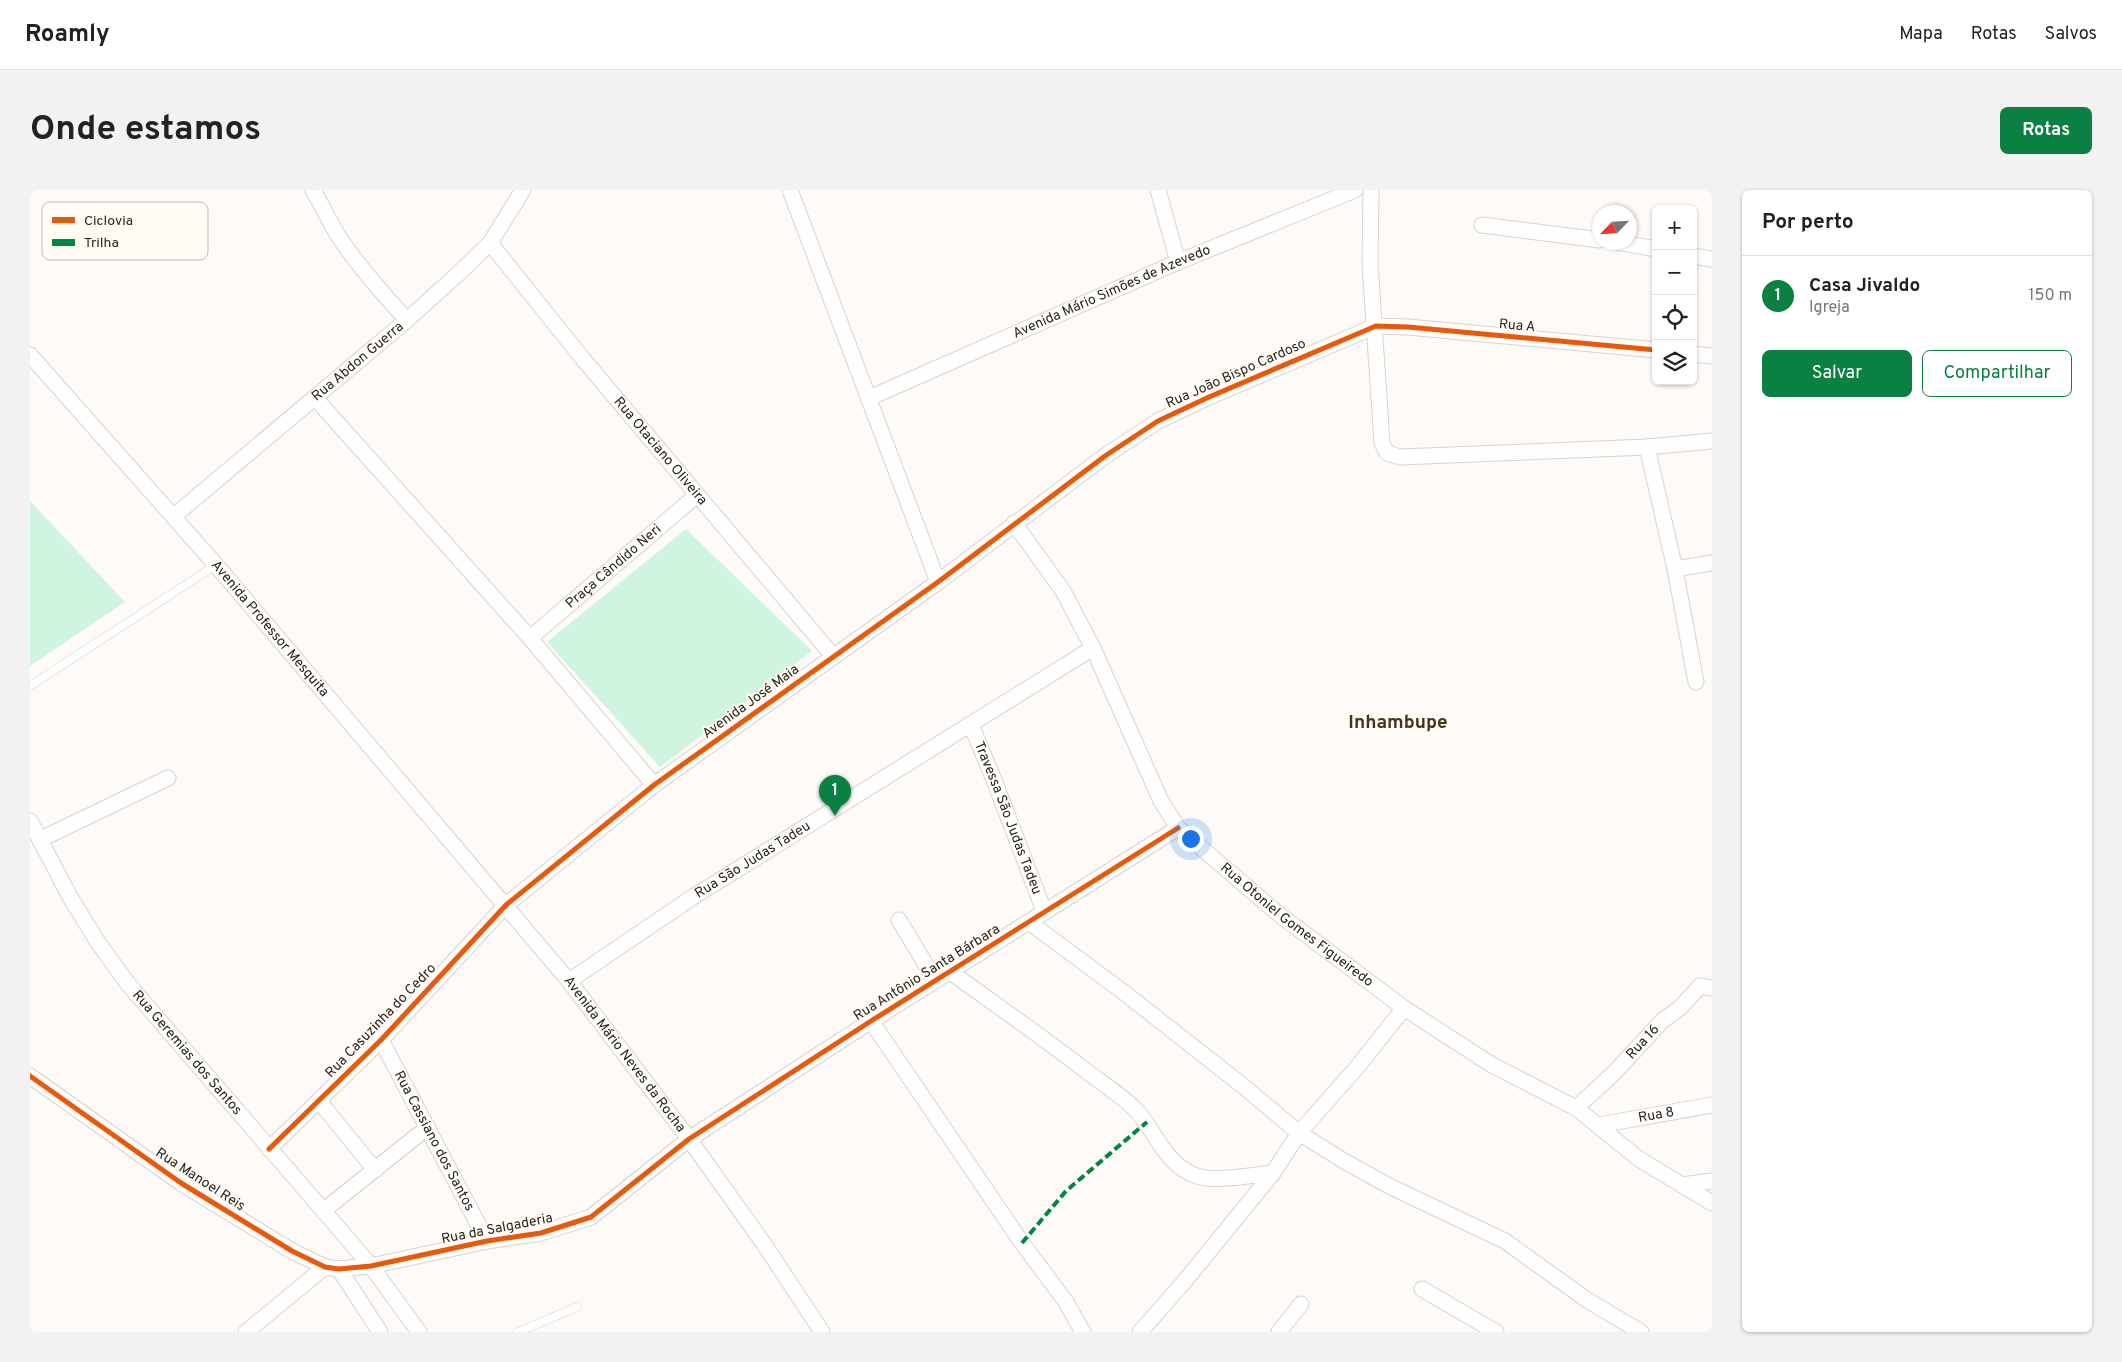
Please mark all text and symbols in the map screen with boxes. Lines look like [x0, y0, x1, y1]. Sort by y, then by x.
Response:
text: Roamly [25, 20, 110, 50]
text: Mapa [1899, 23, 1943, 46]
text: Rotas [1971, 23, 2017, 46]
text: Salvos [2045, 23, 2097, 46]
button: Rotas [2000, 107, 2092, 154]
text: Onde estamos [30, 108, 261, 152]
legend [42, 202, 208, 260]
north arrow [1592, 205, 1637, 250]
map controls [1652, 205, 1697, 385]
button: + [1652, 205, 1697, 250]
text: Por perto [1762, 209, 1854, 236]
text: Ciclovia [84, 213, 133, 230]
text: Trilha [84, 235, 119, 252]
street label: Avenida Mário Simões de Azevedo [1010, 241, 1213, 342]
button: − [1652, 250, 1697, 295]
text: Casa Jivaldo [1809, 274, 1920, 298]
text: 1 [1775, 286, 1781, 306]
text: 150 m [2029, 286, 2072, 306]
button: locate [1652, 295, 1697, 340]
text: Igreja [1809, 298, 1850, 318]
street label: Rua A [1498, 316, 1536, 336]
street label: Rua Abdon Guerra [308, 318, 407, 405]
street label: Rua João Bispo Cardoso [1163, 335, 1309, 413]
button: layers [1652, 340, 1697, 385]
button: Salvar [1762, 350, 1912, 397]
button: Compartilhar [1922, 350, 2072, 397]
street label: Rua Otaciano Oliveira [610, 393, 711, 509]
street label: Praça Cândido Neri [562, 521, 665, 612]
street label: Avenida Professor Mesquita [207, 557, 333, 700]
street label: Avenida José Maia [699, 661, 803, 743]
district label: Inhambupe [1348, 711, 1448, 735]
street label: Travessa São Judas Tadeu [970, 739, 1045, 897]
pin: 1 [819, 775, 851, 816]
street label: Rua São Judas Tadeu [692, 818, 813, 902]
your location [1178, 826, 1204, 852]
street label: Rua Otoniel Gomes Figueiredo [1217, 859, 1377, 991]
street label: Rua Antônio Santa Bárbara [851, 921, 1003, 1025]
street label: Rua Casuzinha do Cedro [322, 960, 440, 1082]
street label: Avenida Mário Neves da Rocha [560, 973, 689, 1136]
street label: Rua Geremias dos Santos [129, 987, 245, 1118]
street label: Rua 16 [1622, 1021, 1663, 1063]
street label: Rua Cassiano dos Santos [390, 1068, 478, 1214]
street label: Rua 8 [1637, 1103, 1675, 1126]
street label: Rua Manoel Reis [152, 1145, 248, 1215]
street label: Rua da Salgaderia [440, 1210, 554, 1248]

